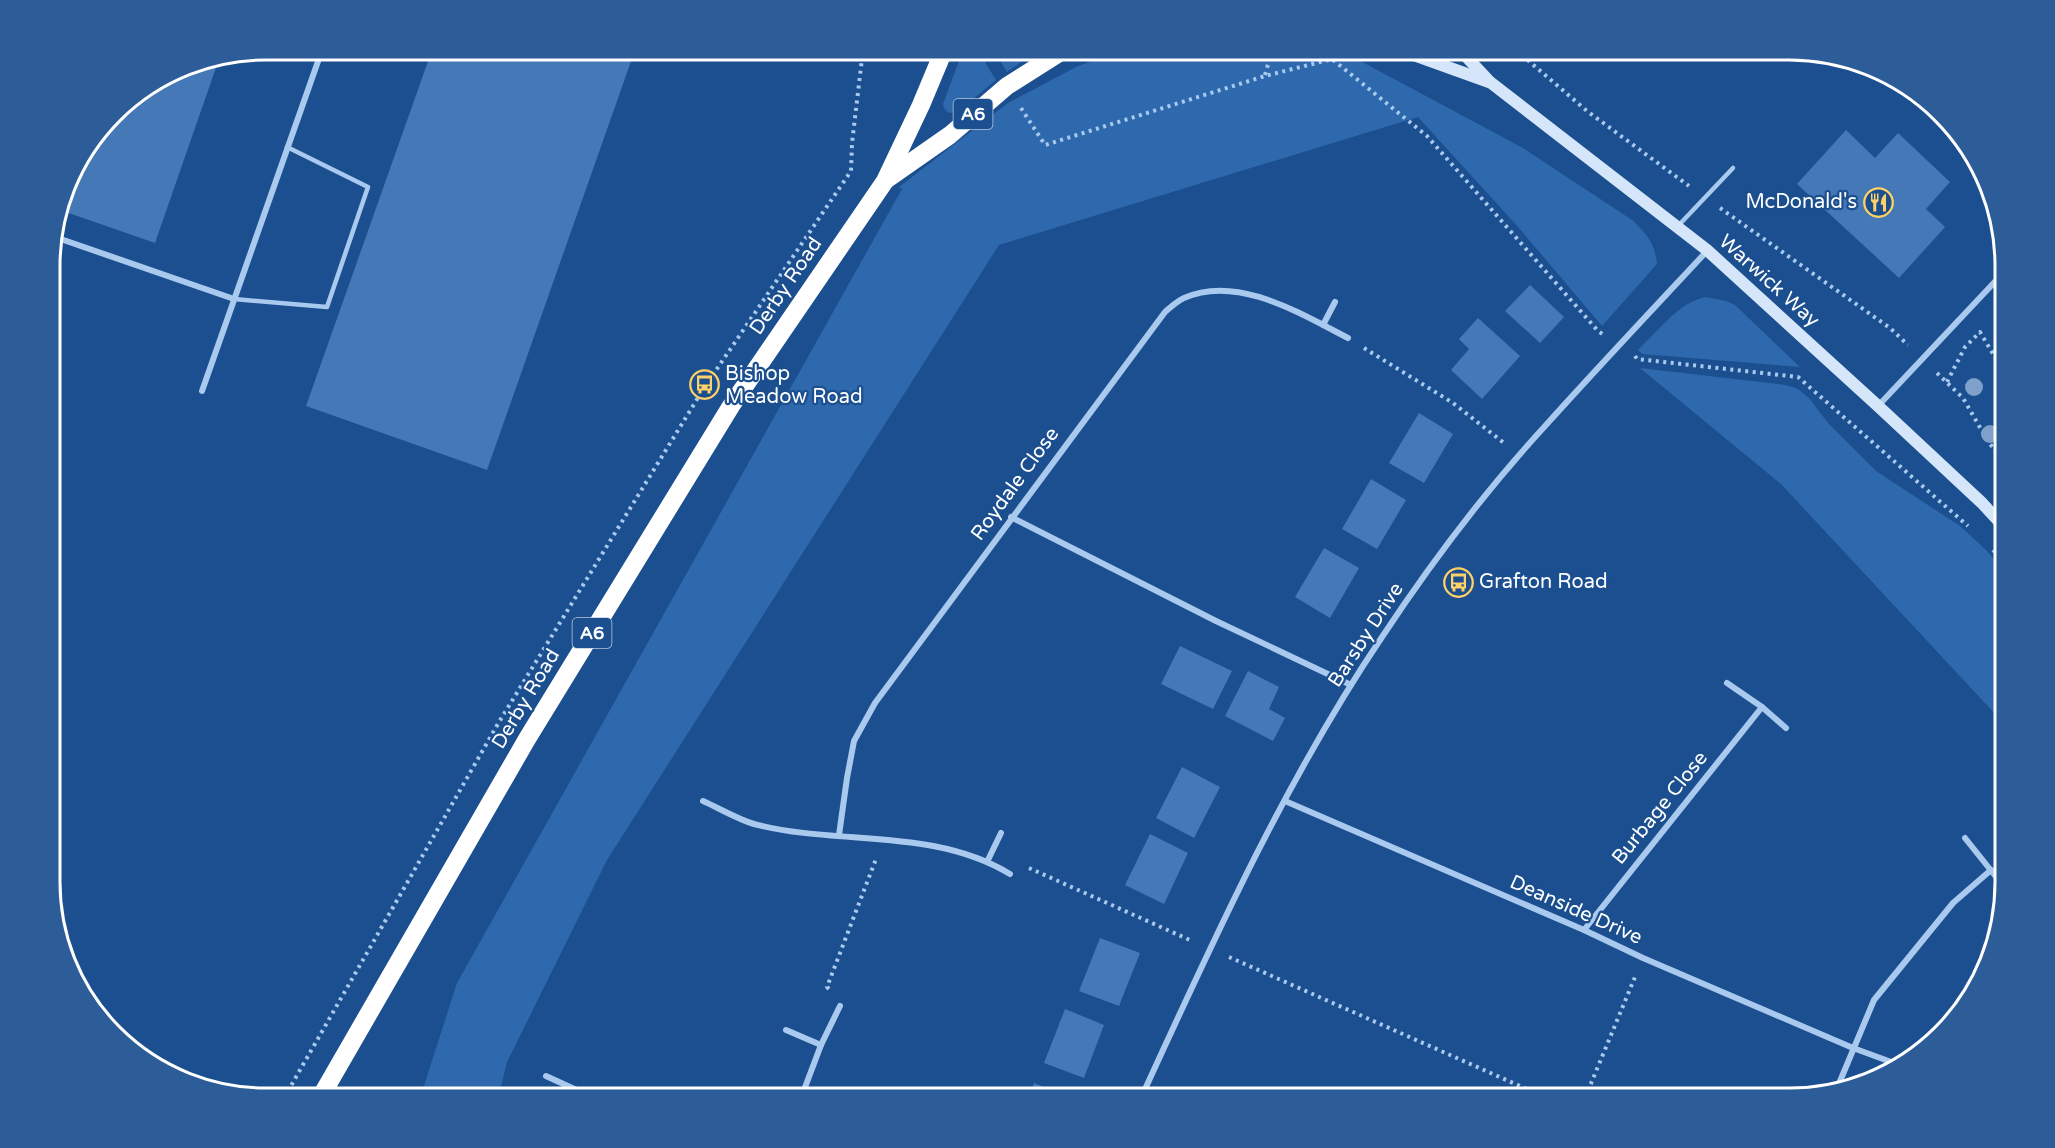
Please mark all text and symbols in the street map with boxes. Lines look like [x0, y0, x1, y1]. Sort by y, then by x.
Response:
road number: A6 [954, 99, 992, 129]
restaurant icon: McDonald's [1862, 186, 1894, 218]
place label: McDonald's [1745, 190, 1857, 214]
street label: Warwick Way [1714, 230, 1824, 333]
street label: Derby Road [745, 233, 827, 339]
place label: Bishop Meadow Road [725, 362, 863, 409]
bus stop icon: Bishop Meadow Road [688, 369, 720, 401]
street label: Roydale Close [966, 423, 1064, 545]
bus stop icon: Grafton Road [1442, 566, 1474, 598]
place label: Grafton Road [1479, 570, 1608, 594]
street label: Barsby Drive [1323, 578, 1409, 692]
road number: A6 [572, 618, 612, 648]
street label: Derby Road [487, 645, 565, 753]
street label: Burbage Close [1607, 747, 1713, 869]
street label: Deanside Drive [1506, 870, 1646, 950]

